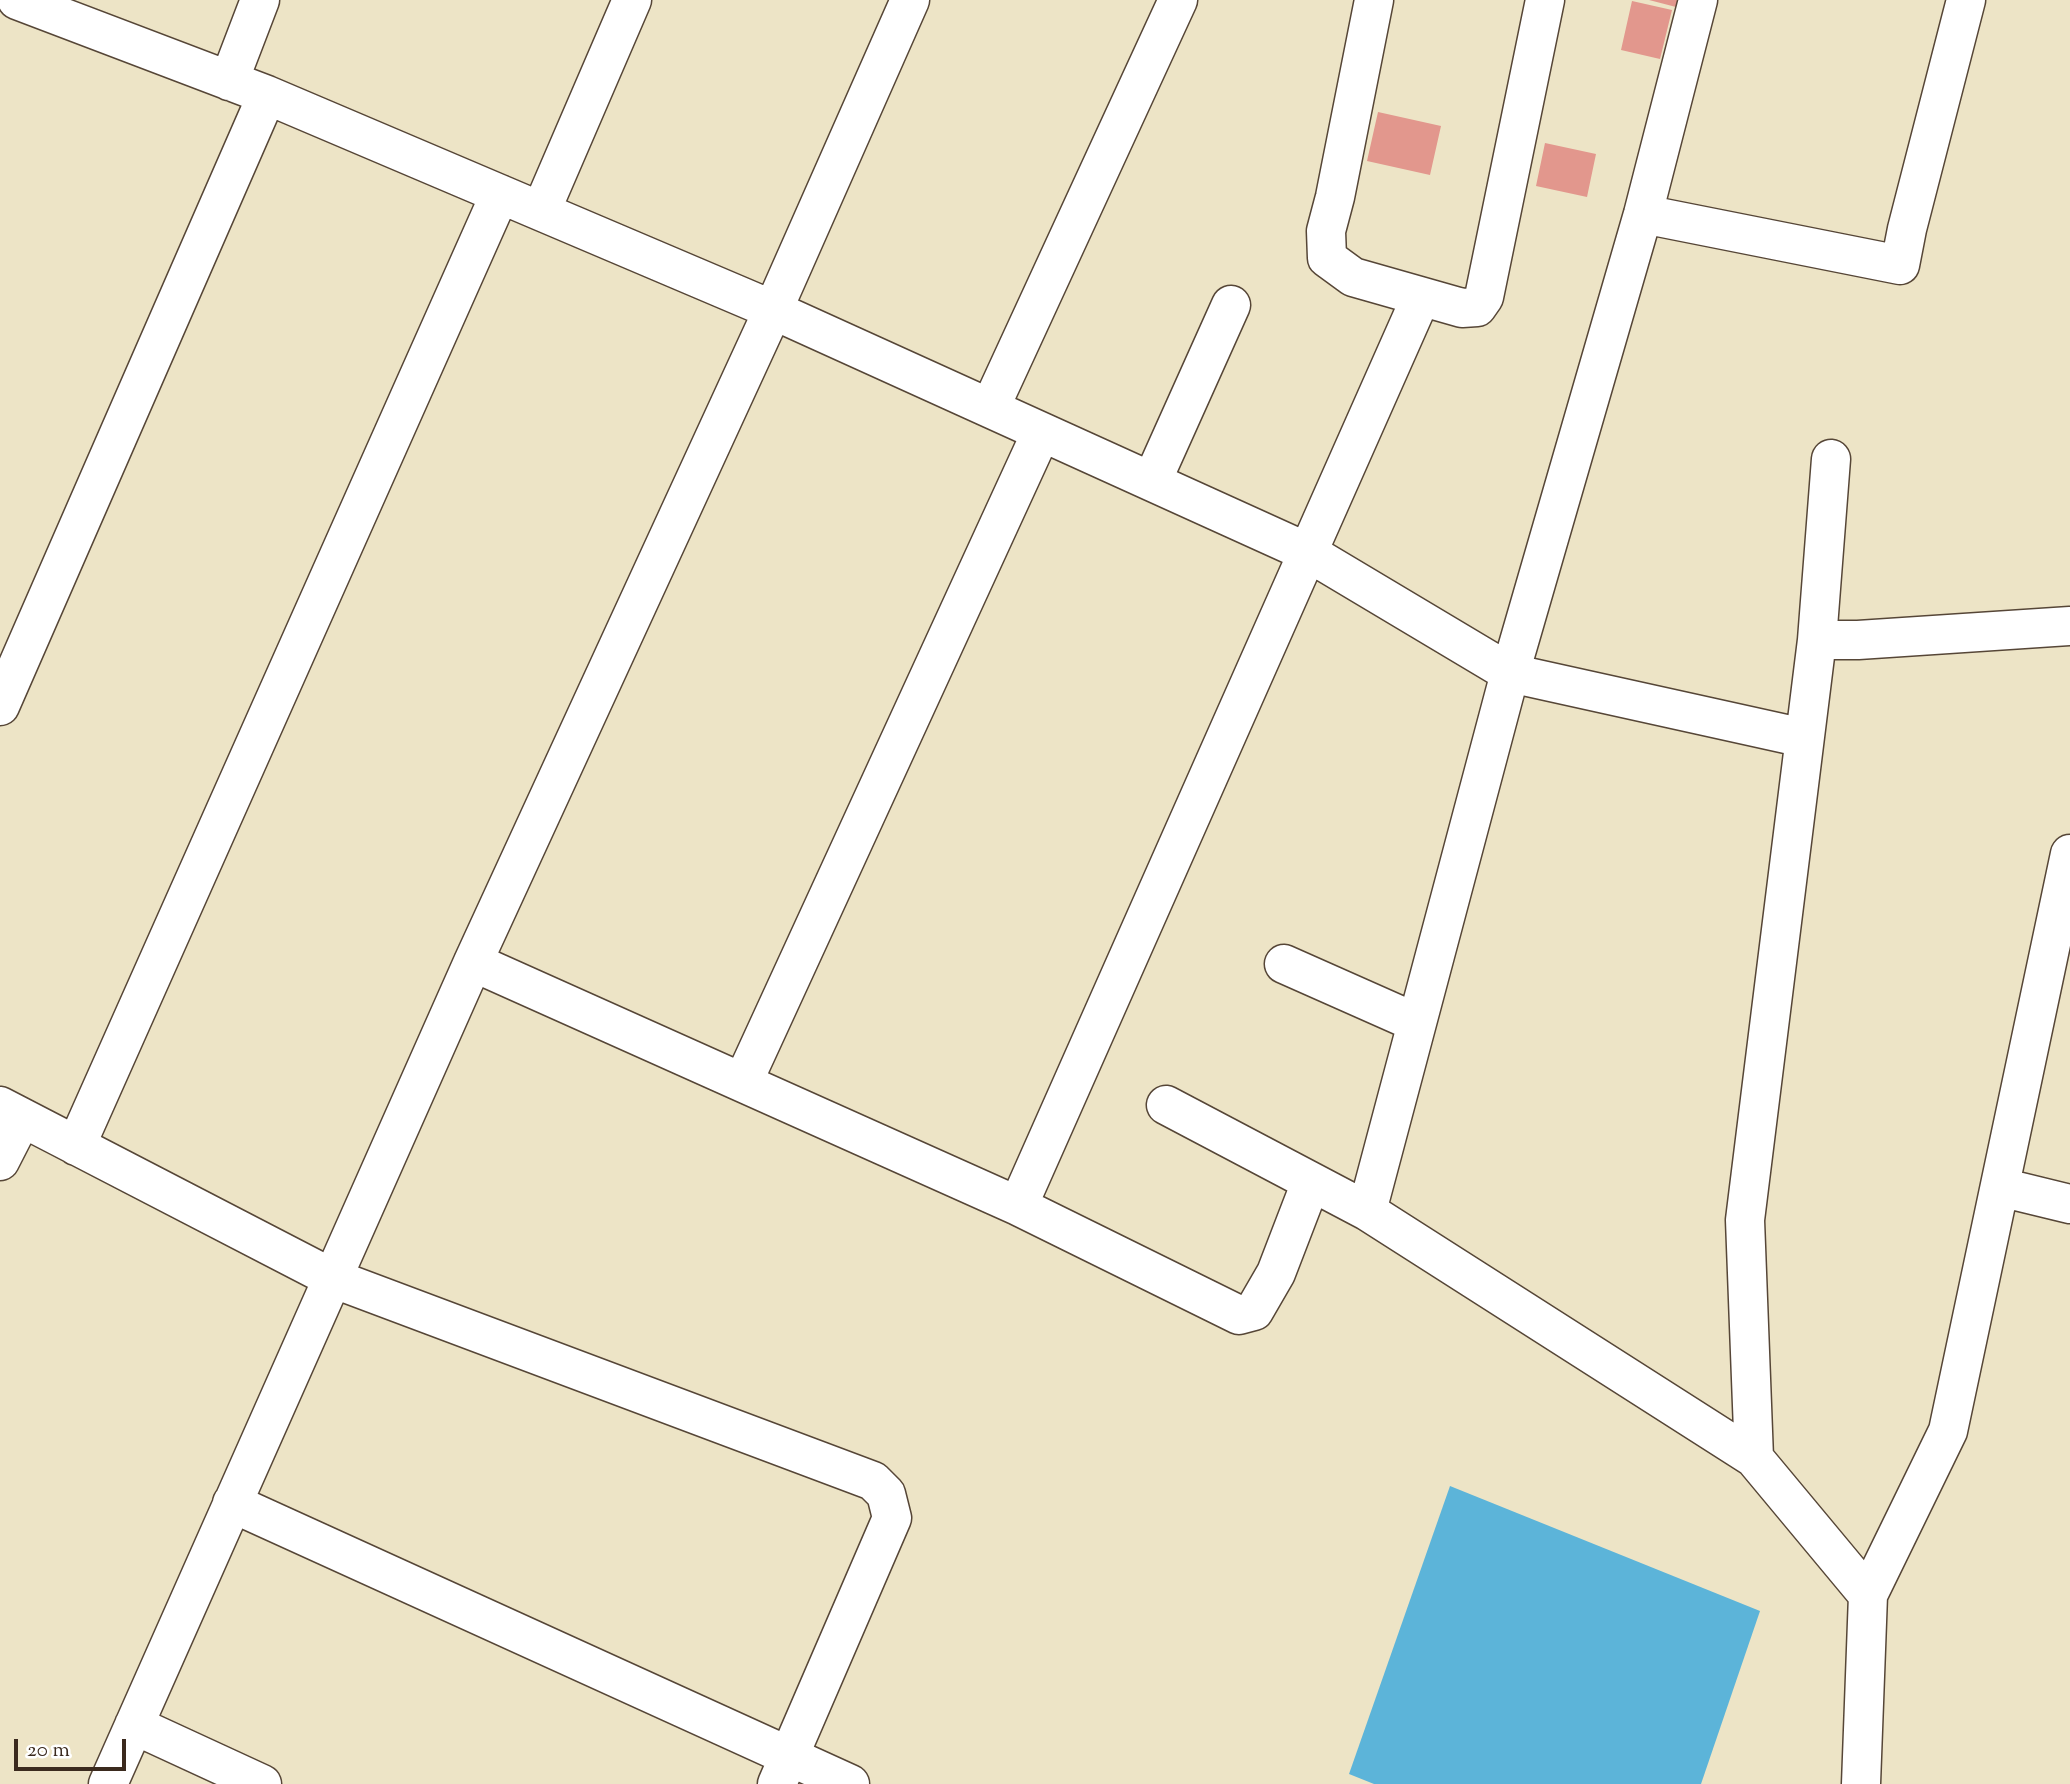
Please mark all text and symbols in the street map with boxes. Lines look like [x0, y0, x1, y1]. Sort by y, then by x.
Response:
scale bar [18, 1724, 130, 1768]
text: 20 m [27, 1736, 70, 1766]

